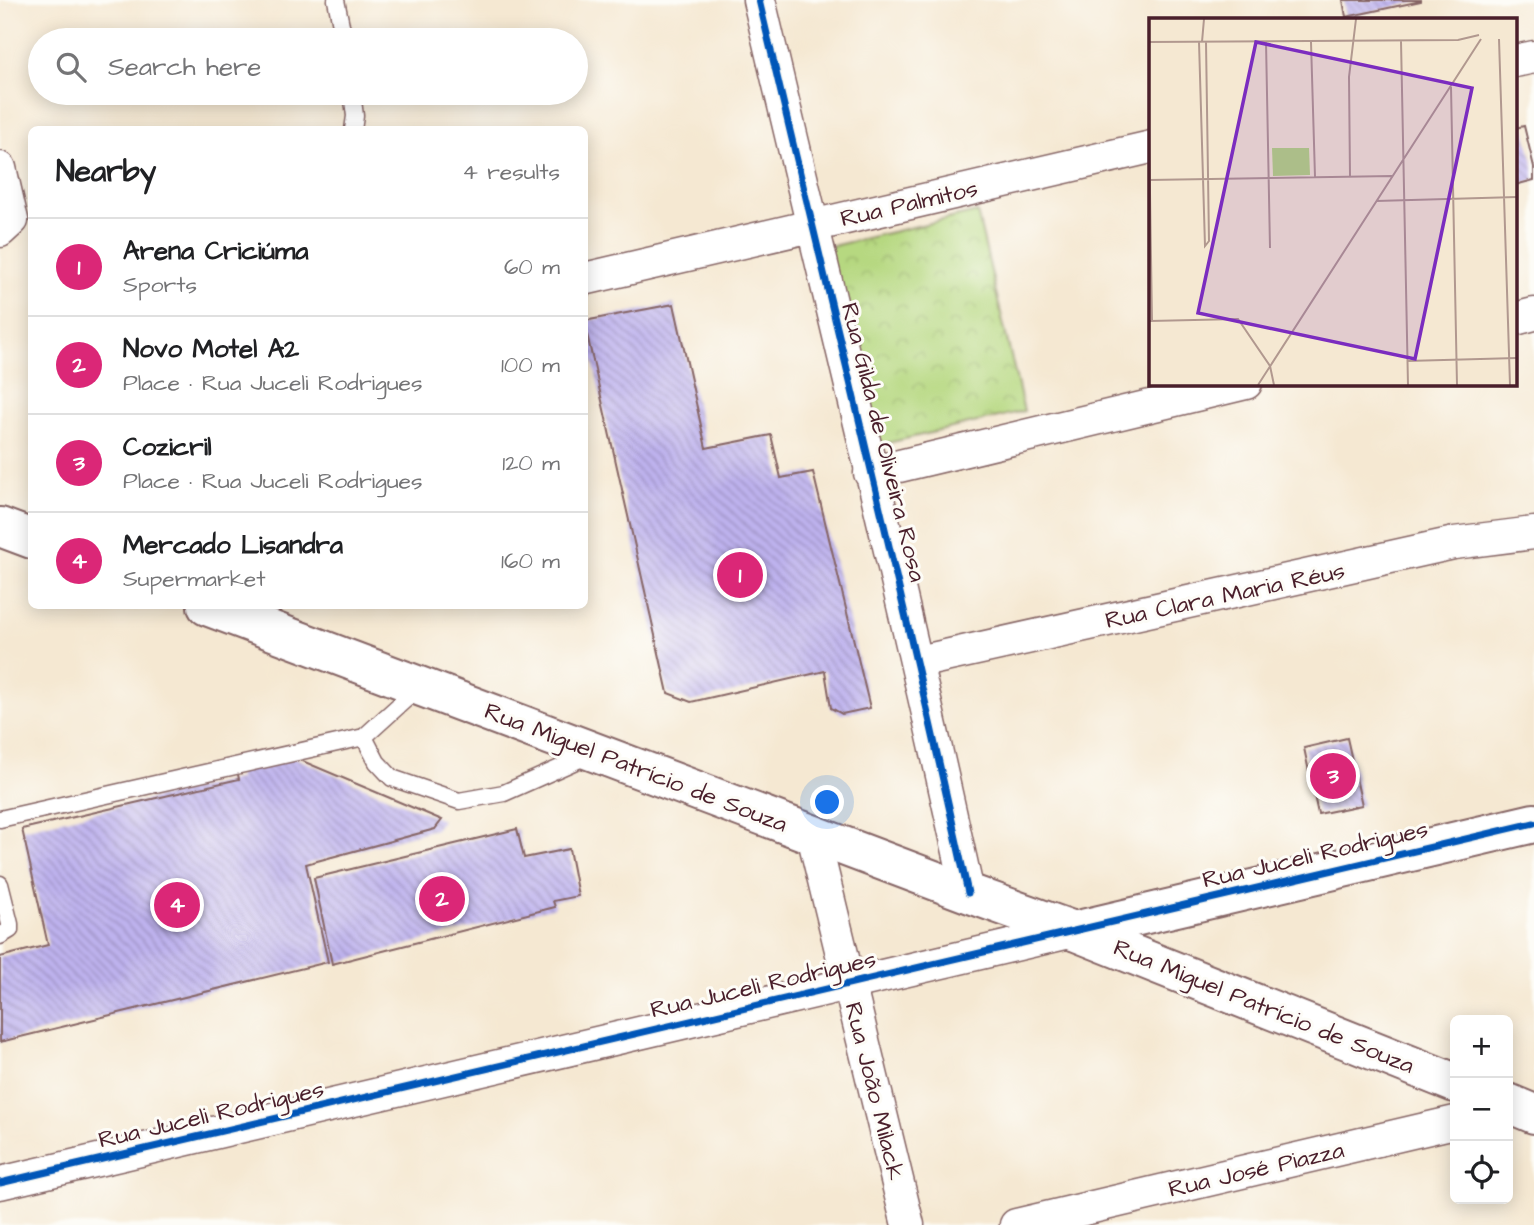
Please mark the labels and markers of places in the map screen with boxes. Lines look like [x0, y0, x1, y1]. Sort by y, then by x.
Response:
pin: 1 [717, 549, 763, 601]
pin: 3 [1310, 750, 1356, 802]
pin: 2 [419, 873, 465, 925]
pin: 4 [154, 879, 200, 931]

